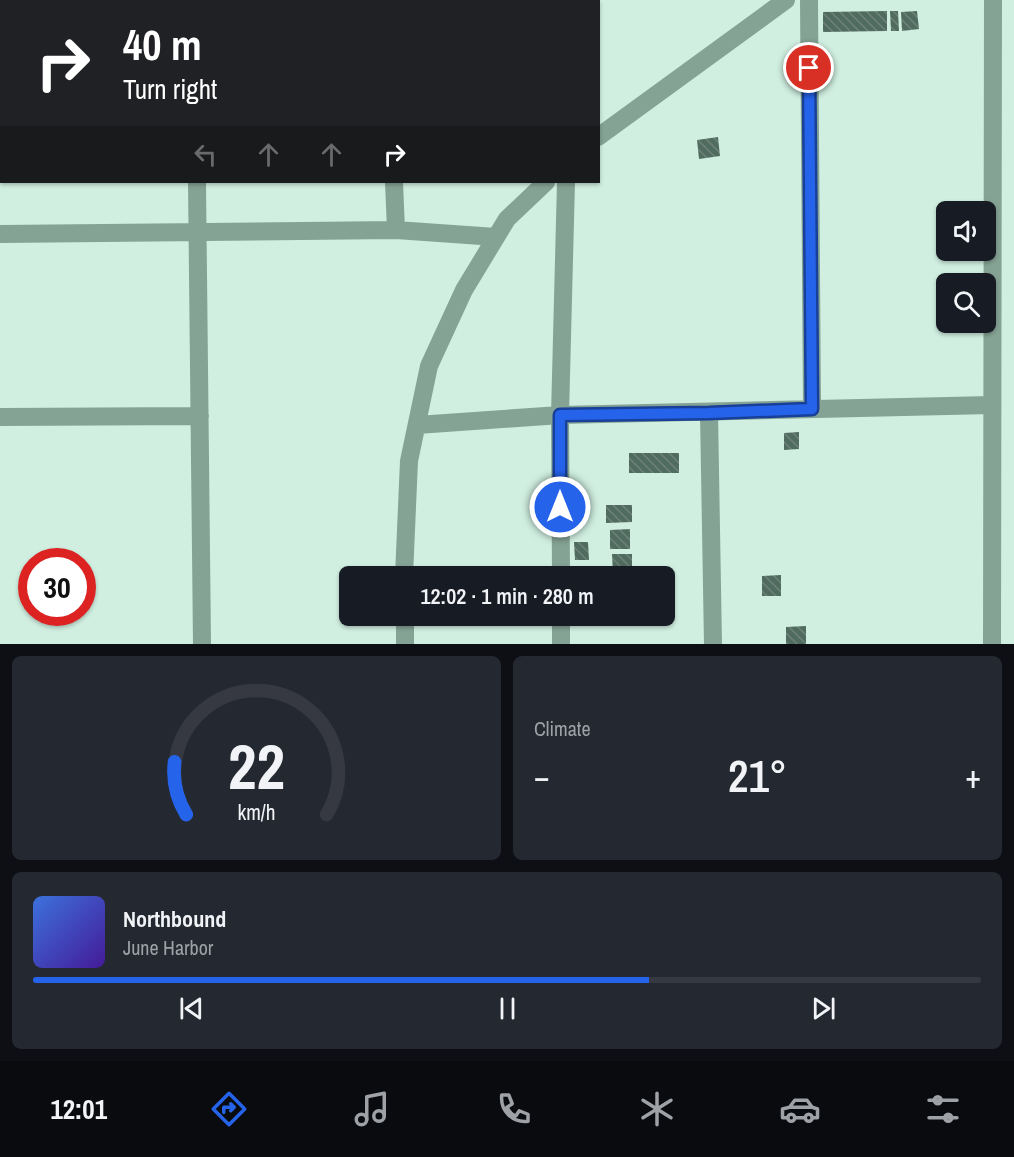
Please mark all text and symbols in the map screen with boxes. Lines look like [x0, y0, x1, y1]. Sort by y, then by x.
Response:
text: 40 m [123, 17, 202, 73]
icon: right [24, 24, 102, 102]
pin [783, 42, 834, 93]
icon: arrive [792, 51, 825, 84]
text: Turn right [123, 71, 217, 107]
icon: left [189, 138, 222, 171]
icon: ahead [252, 138, 285, 171]
icon: ahead [315, 138, 348, 171]
icon: right [378, 138, 411, 171]
map controls [936, 201, 996, 333]
button: sound [936, 201, 996, 261]
button: search [936, 273, 996, 333]
position arrow [528, 475, 592, 539]
speed limit sign: 30 [18, 548, 96, 626]
text: 12:02 · 1 min · 280 m [420, 581, 594, 611]
text: Climate [534, 715, 591, 742]
text: 22 [228, 724, 285, 808]
text: 21° [728, 745, 787, 806]
text: − [534, 754, 550, 798]
text: + [965, 754, 981, 798]
text: km/h [237, 798, 276, 827]
text: Northbound [123, 904, 226, 934]
text: June Harbor [123, 934, 213, 961]
icon: previous [175, 992, 208, 1025]
icon: pause [491, 992, 524, 1025]
icon: next [807, 992, 840, 1025]
icon: directions [208, 1088, 250, 1130]
icon: music [351, 1088, 393, 1130]
icon: phone [493, 1088, 535, 1130]
icon: climate [636, 1088, 678, 1130]
icon: car [779, 1088, 821, 1130]
icon: filters [922, 1088, 964, 1130]
text: 12:01 [50, 1091, 107, 1127]

